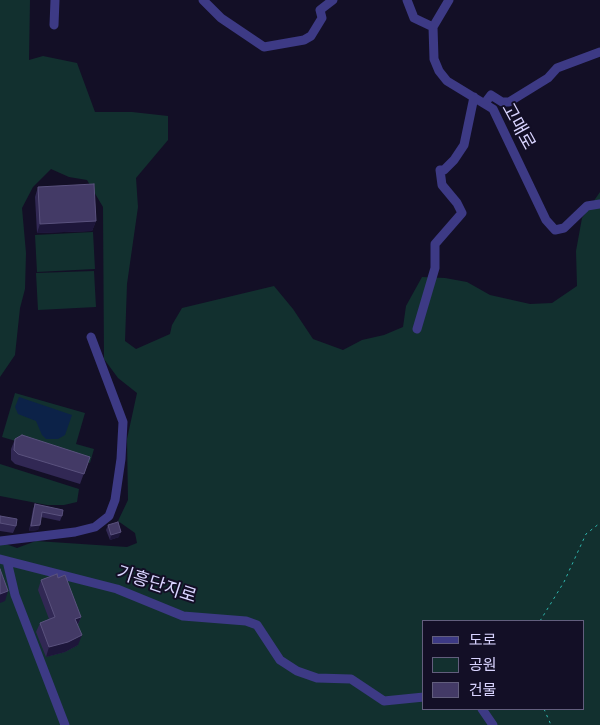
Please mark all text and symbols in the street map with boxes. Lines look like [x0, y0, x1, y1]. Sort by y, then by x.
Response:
street label: 고매로 [496, 100, 538, 154]
street label: 기흥단지로 [113, 563, 199, 609]
legend [422, 620, 585, 710]
text: 도로 [469, 630, 497, 651]
text: 공원 [469, 655, 497, 676]
text: 건물 [469, 680, 497, 701]

